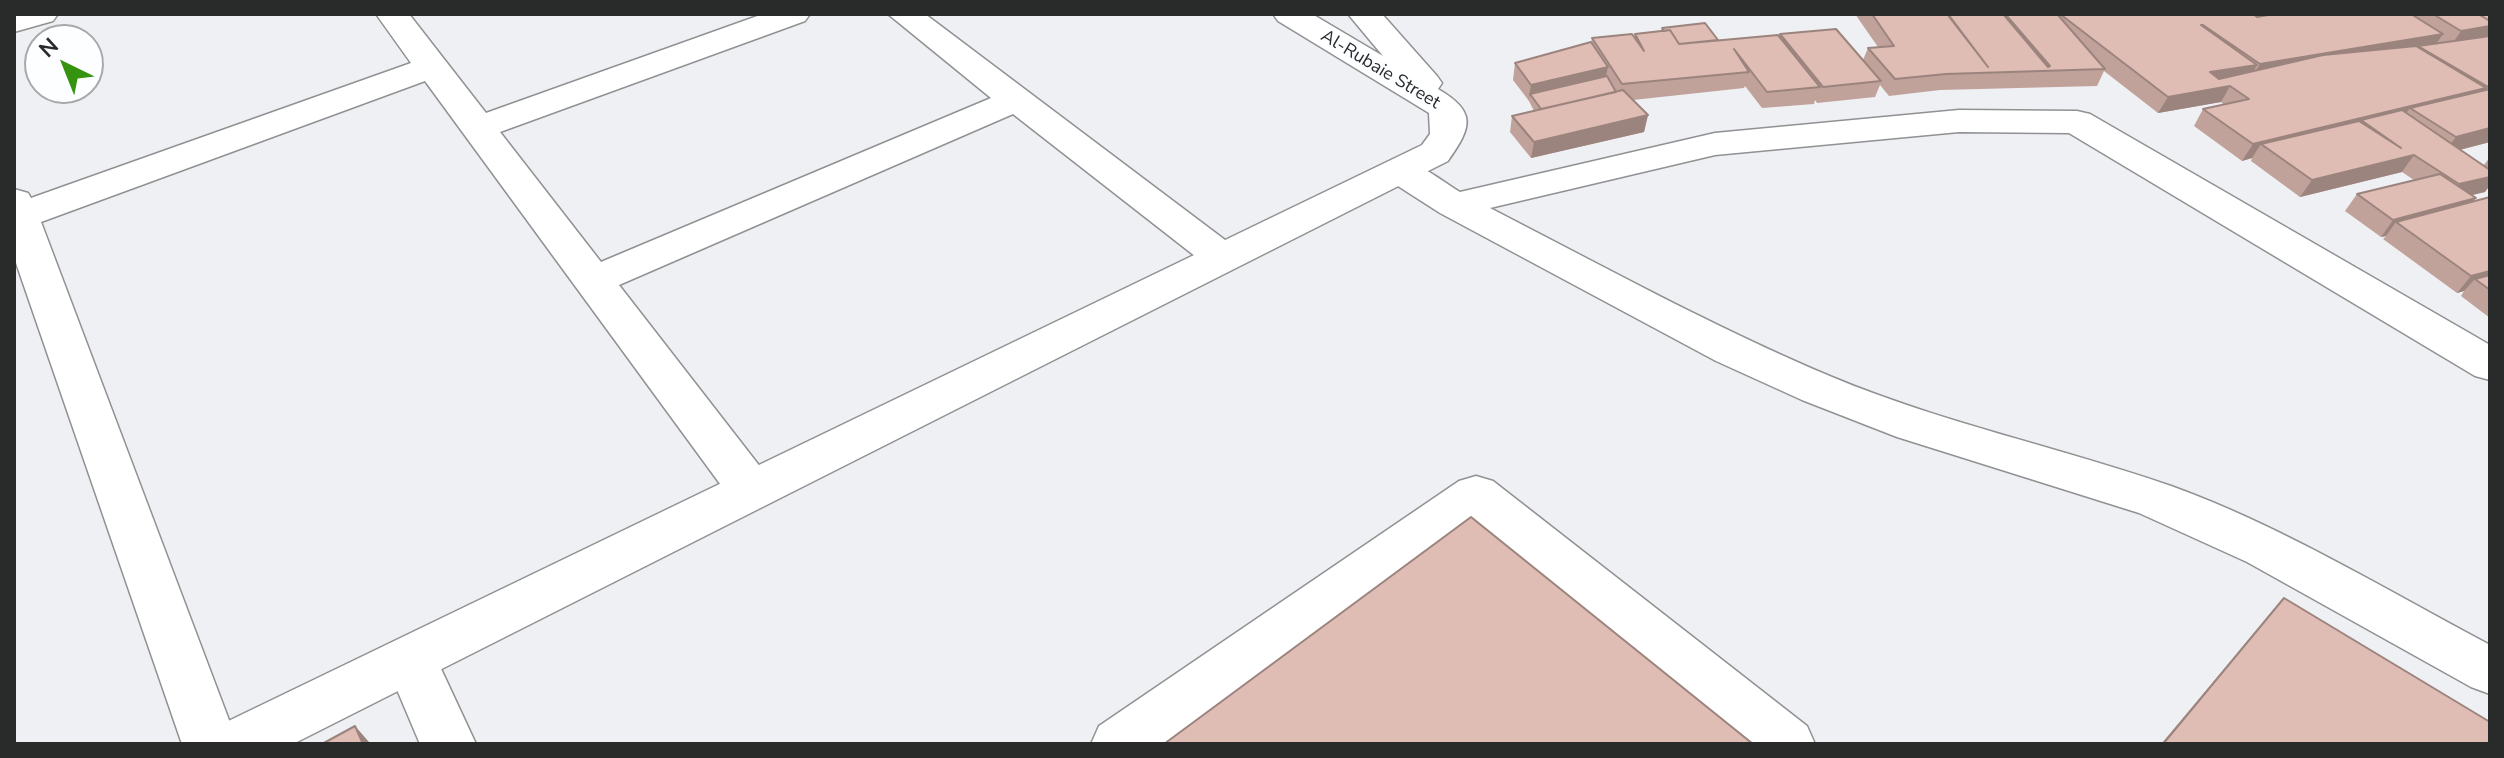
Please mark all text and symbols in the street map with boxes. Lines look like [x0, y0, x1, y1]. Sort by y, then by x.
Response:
north arrow [24, 24, 104, 104]
street label: Al-Rubaie Street [1316, 26, 1444, 114]
text: N [33, 31, 65, 64]

